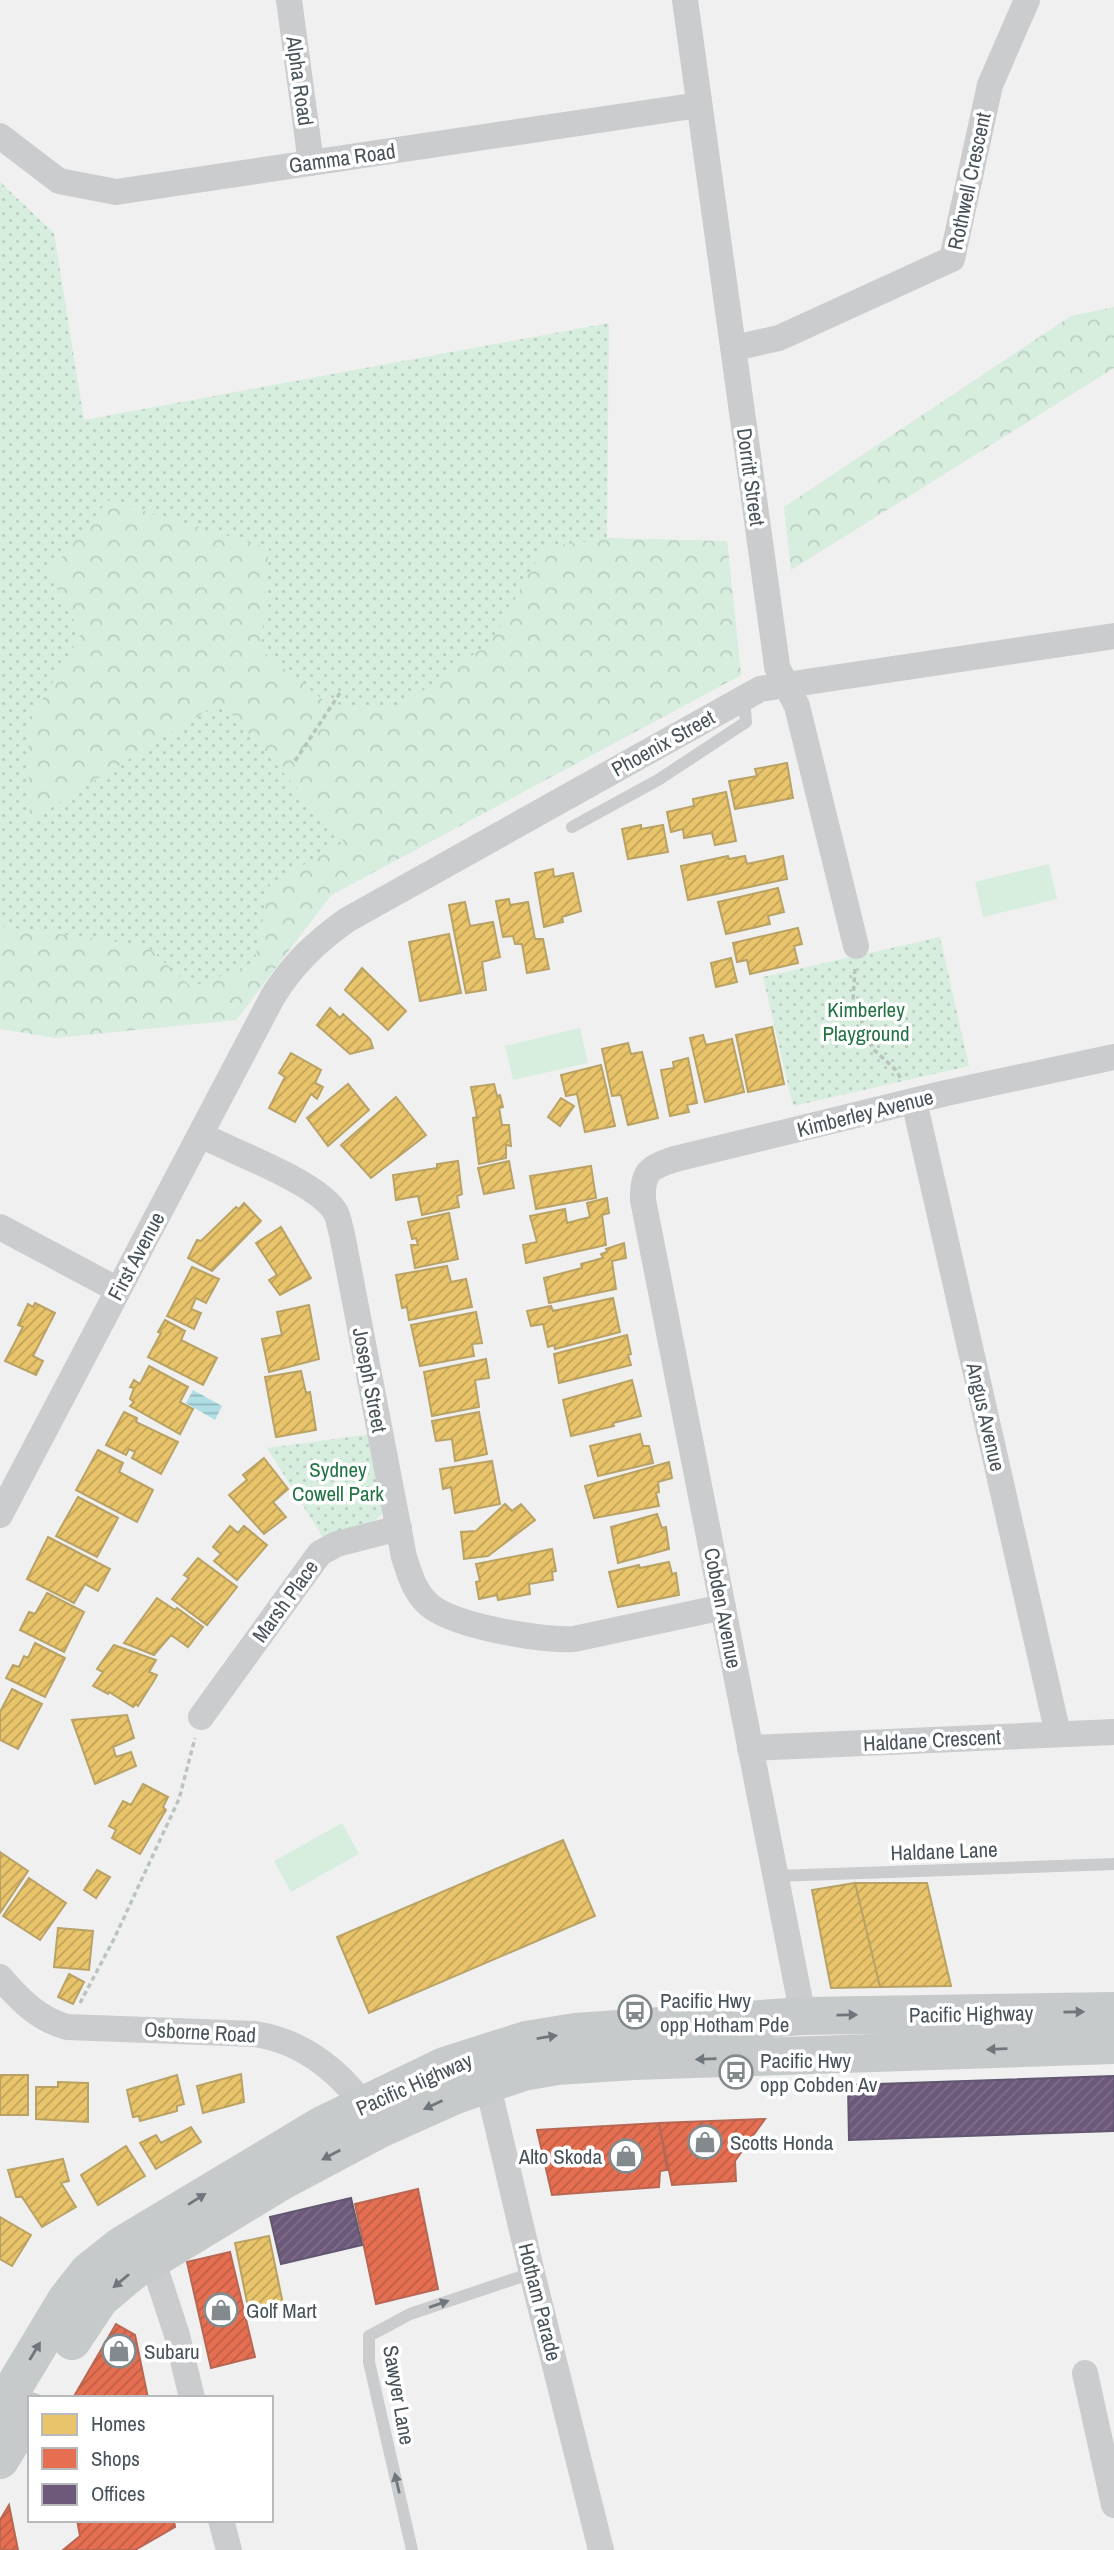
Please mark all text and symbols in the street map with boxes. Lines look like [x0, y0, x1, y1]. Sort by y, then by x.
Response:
street label: Alpha Road [279, 33, 321, 128]
street label: Rothwell Crescent [940, 109, 998, 252]
street label: Gamma Road [287, 136, 397, 180]
street label: Dorritt Street [730, 426, 772, 528]
street label: Phoenix Street [606, 703, 720, 783]
park label: Kimberley Playground [822, 995, 910, 1048]
street label: Kimberley Avenue [794, 1082, 936, 1144]
street label: First Avenue [101, 1207, 171, 1305]
street label: Joseph Street [346, 1325, 394, 1435]
street label: Angus Avenue [959, 1359, 1013, 1474]
park label: Sydney Cowell Park [292, 1455, 384, 1508]
street label: Cobden Avenue [697, 1545, 749, 1671]
street label: Marsh Place [245, 1554, 325, 1648]
street label: Haldane Crescent [862, 1722, 1002, 1758]
street label: Haldane Lane [890, 1835, 998, 1867]
place label: Pacific Hwy opp Hotham Pde [660, 1986, 789, 2039]
bus stop icon: Pacific Hwy opp Hotham Pde [616, 1993, 654, 2031]
street label: Pacific Highway [909, 1998, 1034, 2030]
one-way arrow [1063, 2006, 1085, 2018]
one-way arrow [836, 2010, 858, 2021]
street label: Osborne Road [143, 2015, 257, 2049]
one-way arrow [536, 2031, 558, 2042]
one-way arrow [986, 2043, 1008, 2054]
street label: Pacific Highway [351, 2045, 477, 2123]
place label: Pacific Hwy opp Cobden Av [760, 2046, 878, 2099]
one-way arrow [695, 2053, 717, 2064]
bus stop icon: Pacific Hwy opp Cobden Av [717, 2053, 755, 2091]
one-way arrow [423, 2099, 443, 2111]
shop icon: Scotts Honda [686, 2123, 724, 2161]
place label: Scotts Honda [730, 2128, 834, 2157]
shop icon: Alto Skoda [607, 2137, 645, 2175]
place label: Alto Skoda [518, 2142, 602, 2171]
one-way arrow [321, 2149, 341, 2161]
one-way arrow [188, 2192, 207, 2205]
street label: Hotham Parade [511, 2240, 569, 2364]
one-way arrow [112, 2274, 130, 2289]
shop icon: Golf Mart [202, 2291, 240, 2329]
place label: Golf Mart [246, 2296, 317, 2325]
one-way arrow [428, 2298, 449, 2309]
shop icon: Subaru [100, 2332, 138, 2370]
place label: Subaru [144, 2337, 200, 2366]
one-way arrow [28, 2341, 41, 2361]
street label: Sawyer Lane [376, 2343, 422, 2447]
legend [28, 2396, 273, 2522]
text: Homes [91, 2409, 146, 2438]
text: Shops [91, 2444, 140, 2473]
one-way arrow [391, 2472, 402, 2494]
text: Offices [91, 2479, 145, 2508]

